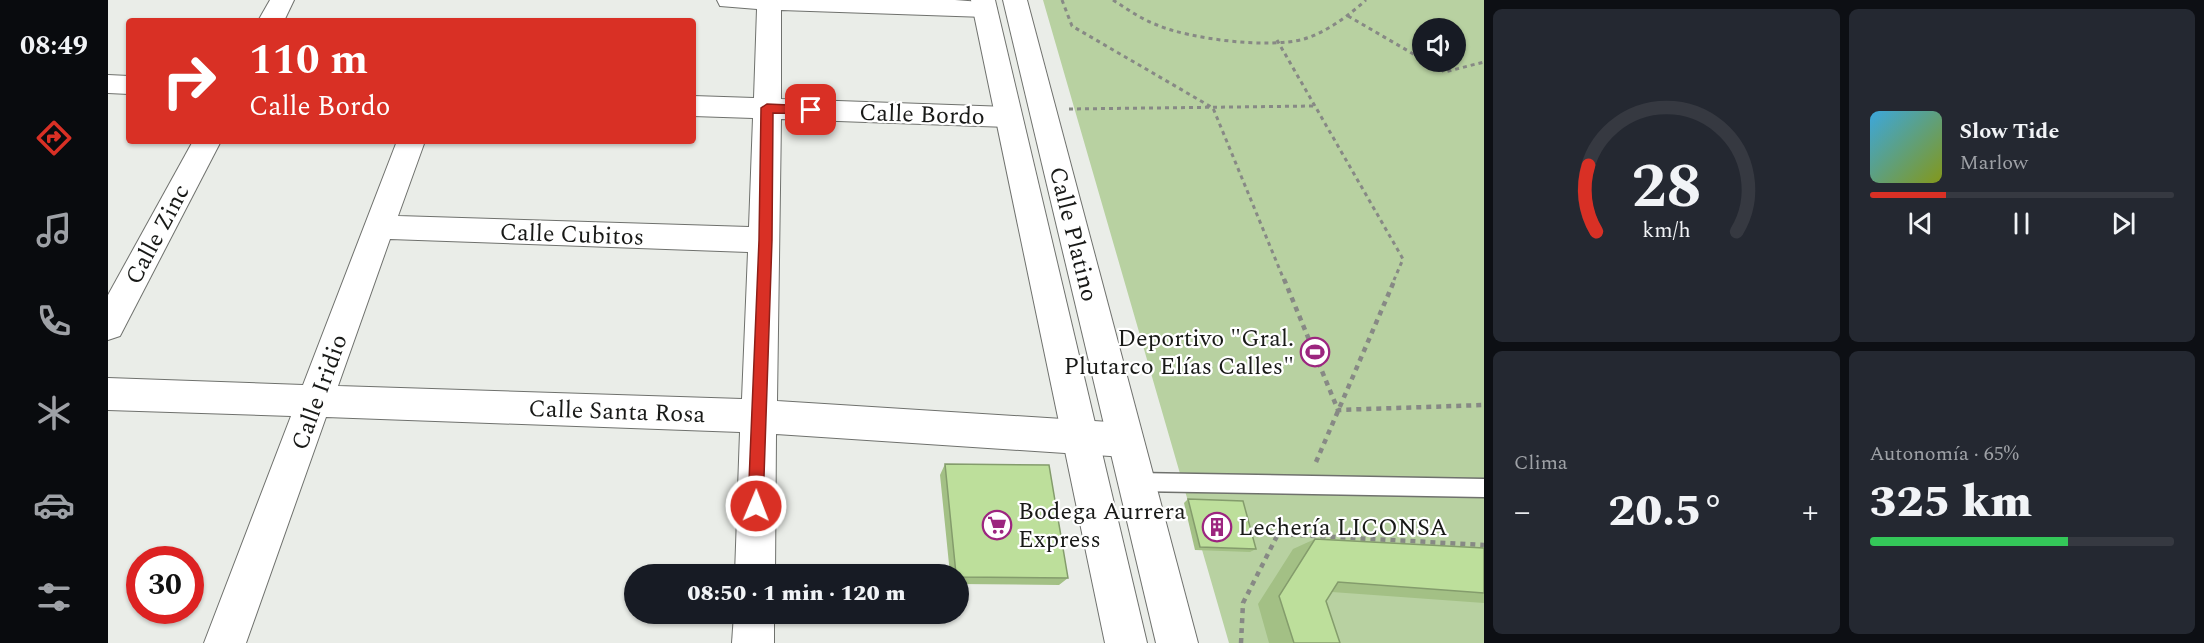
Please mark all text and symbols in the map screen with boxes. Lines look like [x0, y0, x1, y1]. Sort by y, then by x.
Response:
map controls [1412, 18, 1466, 72]
button: sound [1412, 18, 1466, 72]
text: 08:49 [20, 25, 88, 67]
text: 110 m [249, 29, 368, 92]
icon: right [150, 42, 228, 120]
pin [785, 84, 836, 135]
text: Calle Bordo [249, 86, 390, 128]
icon: arrive [794, 93, 827, 126]
street label: Calle Bordo [859, 95, 985, 135]
text: Slow Tide [1960, 115, 2059, 148]
icon: directions [33, 117, 75, 159]
text: 28 [1631, 141, 1701, 236]
text: Marlow [1960, 148, 2028, 178]
street label: Calle Platino [1039, 163, 1107, 305]
street label: Calle Zinc [116, 178, 199, 291]
icon: previous [1904, 207, 1937, 240]
icon: pause [2005, 207, 2038, 240]
icon: next [2107, 207, 2140, 240]
icon: music [33, 209, 75, 251]
street label: Calle Cubitos [499, 214, 645, 256]
text: km/h [1642, 215, 1690, 248]
icon: phone [33, 300, 75, 342]
place label: Deportivo "Gral. Plutarco Elías Calles" [1064, 321, 1294, 385]
street label: Calle Iridio [282, 329, 358, 455]
sports icon: Deportivo "Gral. Plutarco Elías Calles" [1299, 336, 1331, 368]
street label: Calle Santa Rosa [528, 391, 706, 433]
icon: climate [33, 392, 75, 434]
text: Autonomía · 65% [1870, 439, 2019, 469]
text: Clima [1514, 448, 1568, 478]
text: 325 km [1870, 468, 2032, 537]
position arrow [724, 474, 788, 538]
text: 20.5° [1608, 477, 1724, 546]
icon: car [33, 484, 75, 526]
text: − [1514, 487, 1531, 537]
text: + [1802, 487, 1818, 537]
place label: Bodega Aurrera Express [1018, 494, 1186, 558]
supermarket icon: Bodega Aurrera Express [981, 509, 1013, 541]
place label: Lechería LICONSA [1238, 510, 1447, 546]
building icon: Lechería LICONSA [1201, 511, 1233, 543]
speed limit sign: 30 [126, 546, 204, 624]
icon: filters [33, 576, 75, 618]
text: 08:50 · 1 min · 120 m [687, 577, 906, 610]

